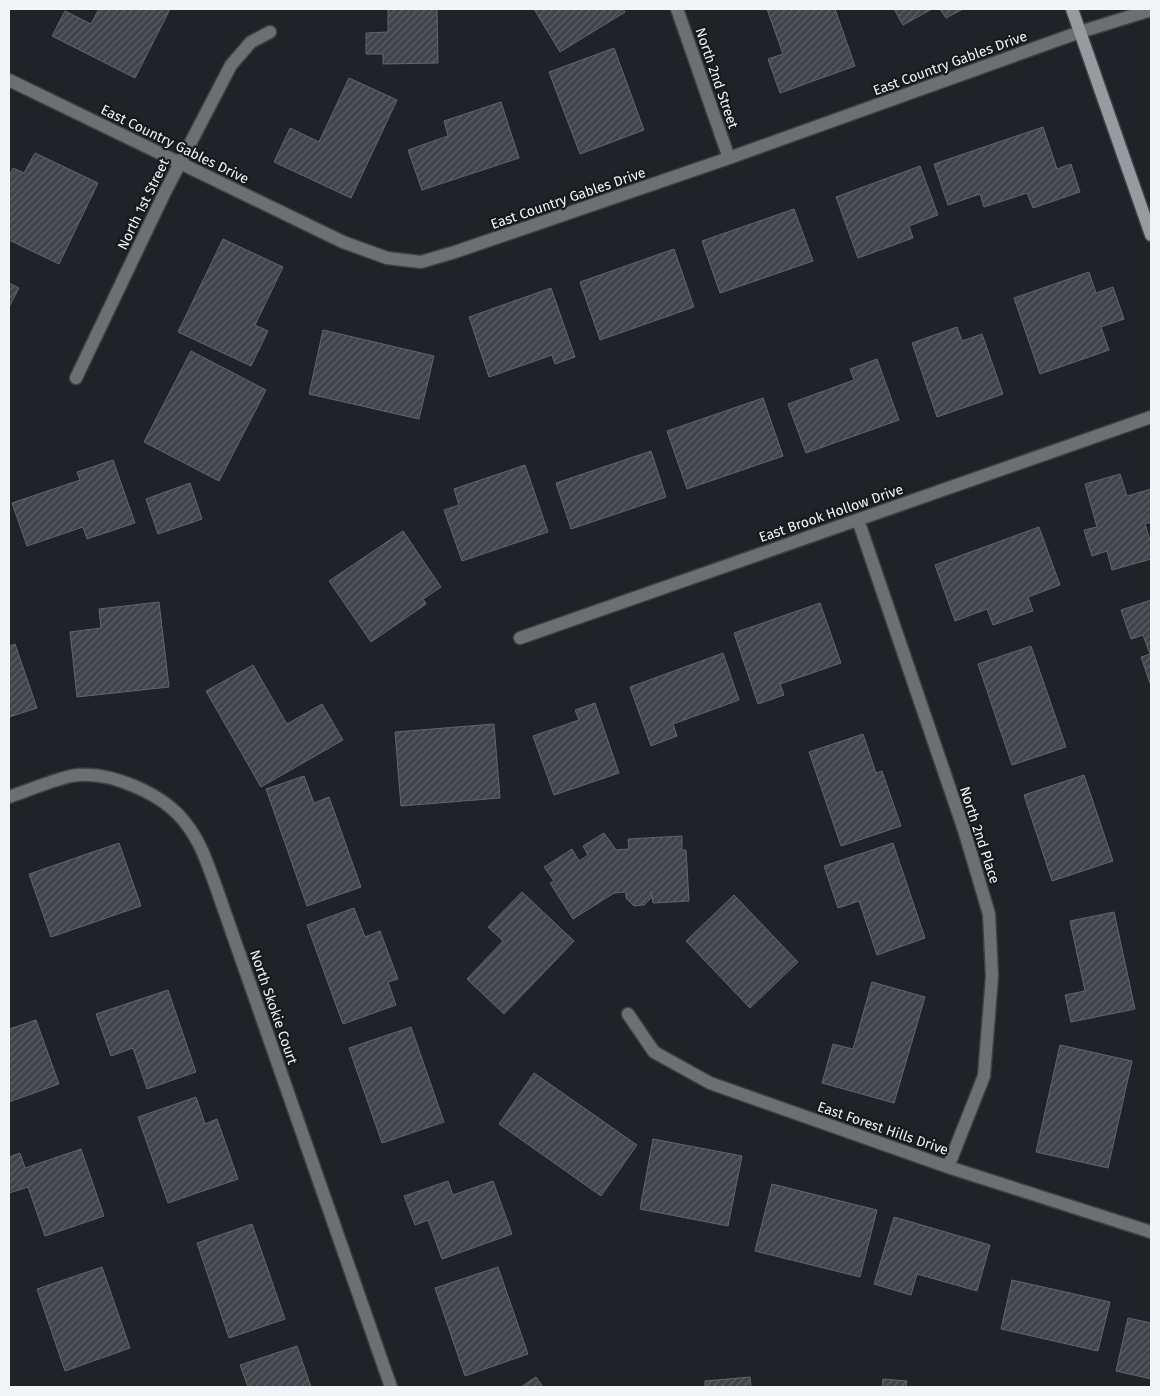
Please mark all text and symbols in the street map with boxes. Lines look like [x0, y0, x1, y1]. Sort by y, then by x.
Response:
street label: North 2nd Street [691, 26, 742, 132]
street label: East Country Gables Drive [871, 28, 1030, 99]
street label: East Country Gables Drive [98, 101, 252, 188]
street label: North 1st Street [114, 155, 173, 253]
street label: East Country Gables Drive [488, 164, 648, 233]
street label: East Brook Hollow Drive [757, 481, 906, 546]
street label: North 2nd Place [956, 784, 1003, 886]
street label: North Skokie Court [246, 948, 301, 1067]
street label: East Forest Hills Drive [815, 1098, 951, 1159]

